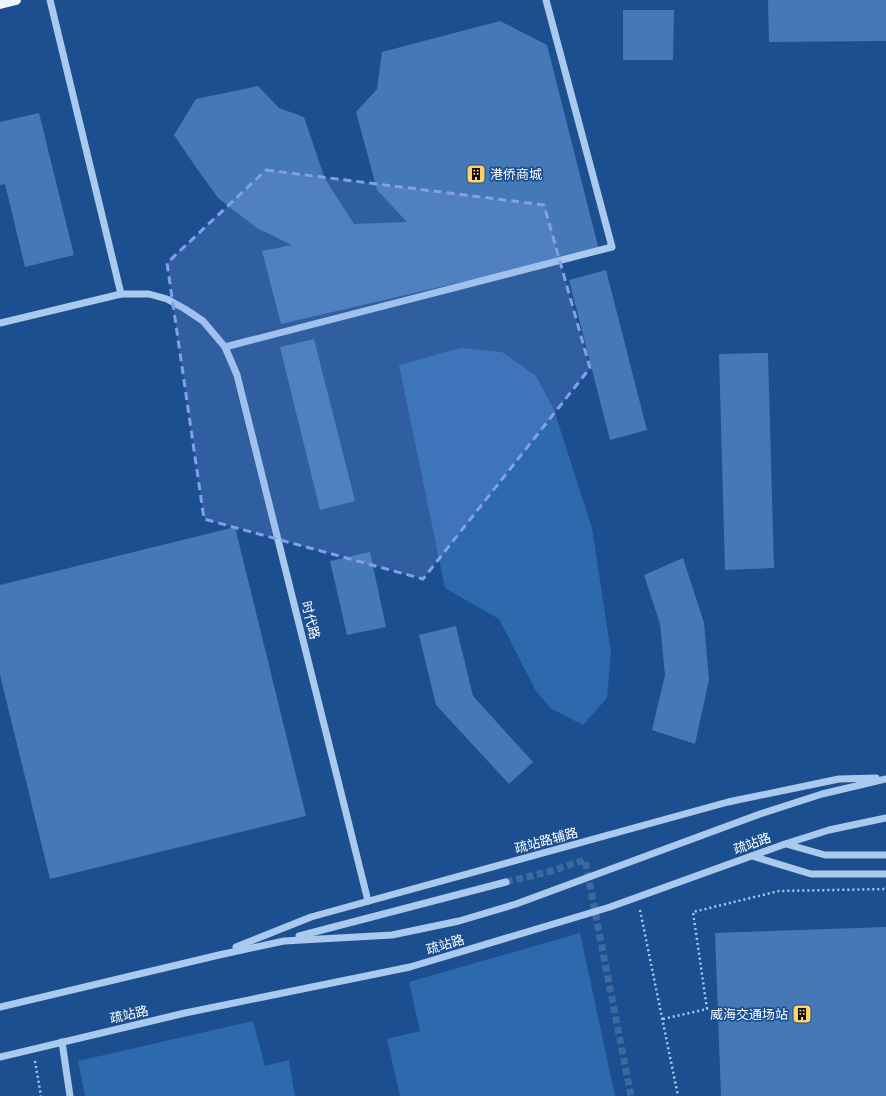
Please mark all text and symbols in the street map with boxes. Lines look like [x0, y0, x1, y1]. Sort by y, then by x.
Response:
building icon: 港侨商城 [465, 163, 487, 185]
place label: 港侨商城 [490, 166, 542, 183]
street label: 时代路 [298, 599, 323, 641]
street label: 疏站路辅路 [513, 824, 580, 857]
street label: 疏站路 [731, 829, 773, 858]
street label: 疏站路 [424, 931, 466, 958]
street label: 疏站路 [108, 1002, 150, 1027]
building icon: 威海交通场站 [791, 1003, 813, 1025]
place label: 威海交通场站 [710, 1006, 788, 1023]

